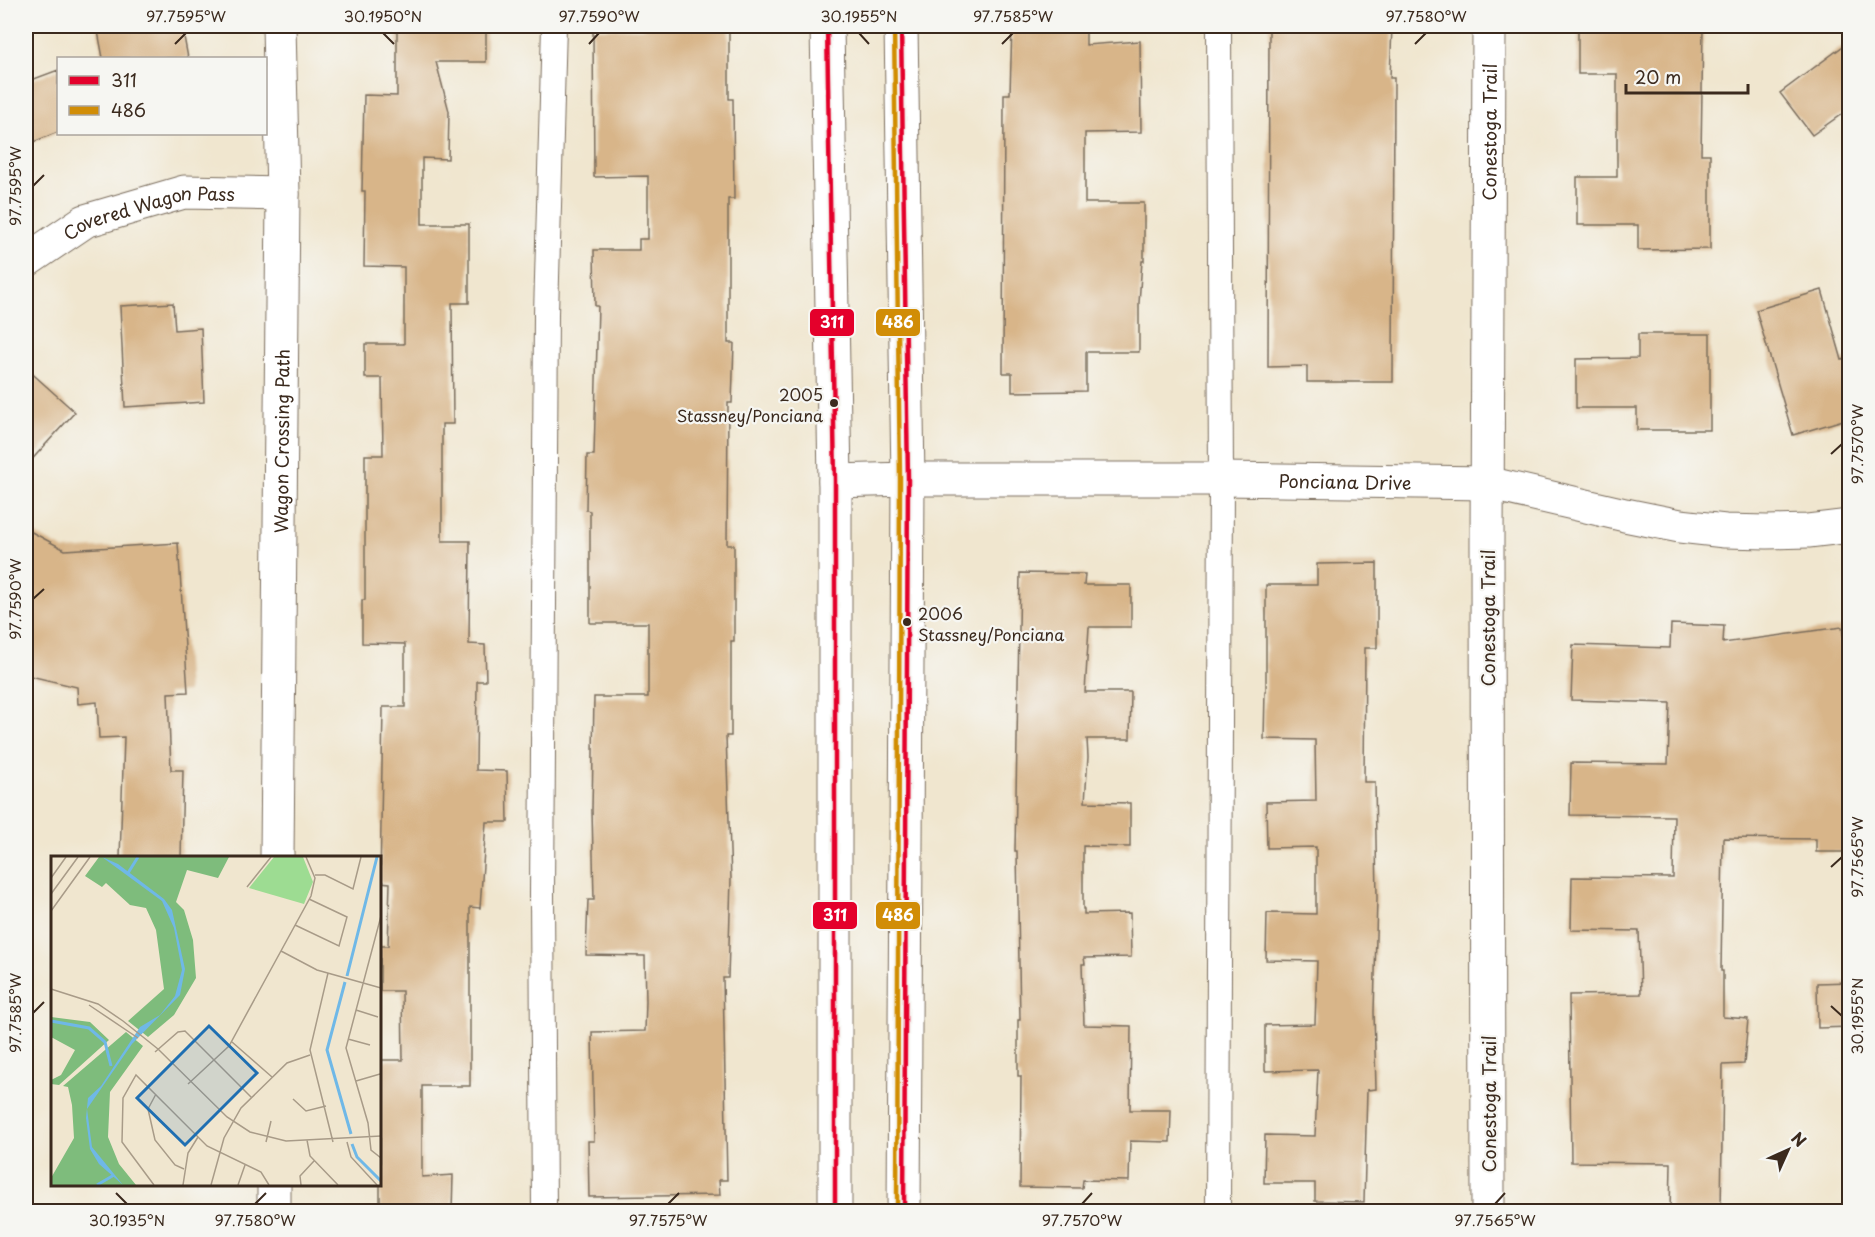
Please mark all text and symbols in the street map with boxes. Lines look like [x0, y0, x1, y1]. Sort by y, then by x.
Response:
text: 97.7595°W [146, 4, 227, 27]
text: 30.1950°N [344, 4, 422, 27]
text: 97.7590°W [558, 4, 640, 27]
text: 30.1955°N [820, 4, 898, 27]
text: 97.7585°W [973, 4, 1054, 27]
text: 97.7580°W [1385, 4, 1467, 27]
legend [57, 57, 267, 135]
scale bar [1626, 57, 1748, 95]
street label: Conestoga Trail [1475, 63, 1502, 201]
text: 20 m [1635, 63, 1681, 90]
text: 311 [111, 66, 137, 93]
text: 486 [111, 96, 146, 123]
text: 97.7595°W [3, 145, 26, 226]
street label: Covered Wagon Pass [57, 178, 235, 246]
line badge: 311 [809, 308, 855, 337]
line badge: 486 [875, 308, 921, 337]
text: 311 [820, 309, 844, 333]
text: 486 [882, 309, 914, 333]
street label: Wagon Crossing Path [266, 349, 295, 533]
place label: 2005 Stassney/Ponciana [677, 382, 823, 427]
marker: 2005 Stassney/Ponciana [828, 397, 840, 409]
text: 97.7570°W [1845, 403, 1868, 484]
street label: Ponciana Drive [1278, 466, 1412, 495]
street label: Conestoga Trail [1474, 549, 1501, 687]
text: 97.7590°W [3, 558, 26, 640]
place label: 2006 Stassney/Ponciana [918, 601, 1064, 646]
marker: 2006 Stassney/Ponciana [901, 616, 913, 628]
text: 97.7565°W [1845, 816, 1868, 898]
inset map [51, 856, 381, 1186]
line badge: 311 [812, 901, 858, 930]
line badge: 486 [875, 901, 921, 930]
text: 311 [823, 902, 847, 926]
text: 486 [882, 902, 914, 926]
text: 97.7585°W [3, 972, 26, 1053]
text: 30.1955°N [1845, 977, 1868, 1055]
street label: Conestoga Trail [1475, 1035, 1502, 1173]
north arrow [1758, 1120, 1818, 1180]
text: N [1786, 1126, 1812, 1152]
text: 30.1935°N [89, 1208, 165, 1231]
text: 97.7580°W [214, 1208, 296, 1231]
text: 97.7575°W [629, 1208, 708, 1231]
text: 97.7570°W [1042, 1208, 1123, 1231]
text: 97.7565°W [1454, 1208, 1536, 1231]

